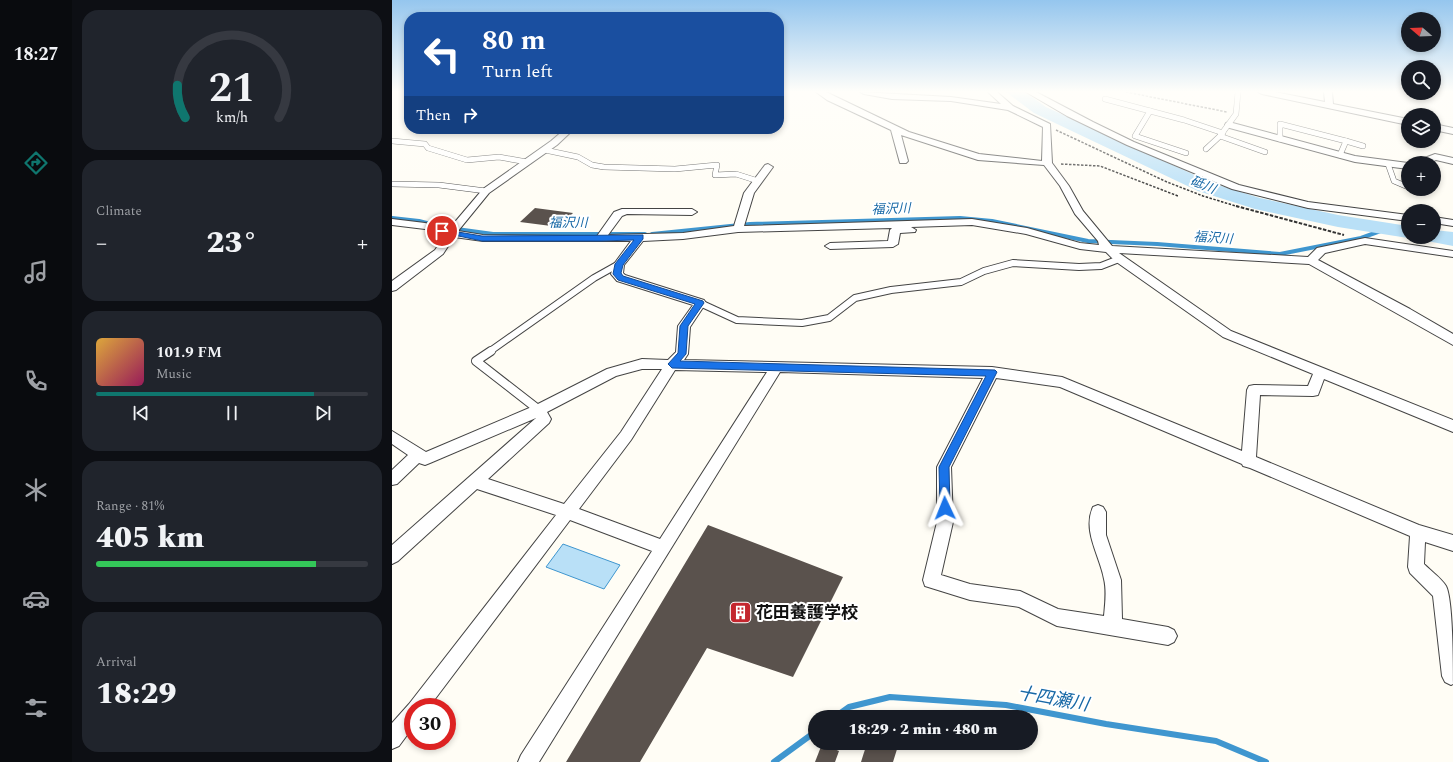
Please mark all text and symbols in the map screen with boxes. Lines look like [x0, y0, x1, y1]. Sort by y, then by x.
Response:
north arrow [1401, 12, 1441, 52]
map controls [1401, 12, 1441, 244]
text: 80 m [482, 19, 546, 62]
icon: left [416, 28, 468, 80]
text: 18:27 [13, 41, 59, 68]
text: 21 [209, 57, 255, 120]
text: Turn left [482, 58, 553, 85]
button: search [1401, 60, 1441, 100]
text: Then [416, 104, 451, 127]
icon: right [459, 104, 481, 126]
text: km/h [216, 107, 248, 129]
button: layers [1401, 108, 1441, 148]
icon: directions [22, 149, 50, 177]
button: + [1401, 156, 1441, 196]
water label: 砥川 [1187, 171, 1221, 200]
water label: 福沢川 [871, 198, 913, 220]
text: Climate [96, 201, 142, 221]
button: − [1401, 204, 1441, 244]
water label: 福沢川 [548, 213, 589, 233]
pin [425, 214, 459, 248]
text: 23° [207, 220, 258, 266]
icon: arrive [431, 220, 453, 242]
text: − [96, 227, 107, 260]
text: + [357, 227, 368, 260]
water label: 福沢川 [1193, 227, 1235, 249]
icon: music [22, 258, 50, 286]
text: 101.9 FM [156, 341, 222, 364]
text: Music [156, 364, 192, 384]
icon: phone [22, 367, 50, 395]
icon: previous [130, 402, 152, 424]
icon: pause [221, 402, 243, 424]
icon: next [312, 402, 334, 424]
icon: climate [22, 476, 50, 504]
position arrow [924, 487, 966, 529]
text: Range · 81% [96, 496, 164, 516]
text: 405 km [96, 515, 204, 561]
icon: car [22, 585, 50, 613]
building icon: 花田養護学校 [728, 600, 754, 626]
place label: 花田養護学校 [756, 600, 858, 626]
text: Arrival [96, 652, 137, 672]
text: 18:29 [96, 671, 176, 717]
water label: 十四瀬川 [1015, 679, 1093, 719]
icon: filters [22, 694, 50, 722]
speed limit sign: 30 [404, 698, 456, 750]
text: 18:29 · 2 min · 480 m [849, 718, 997, 741]

